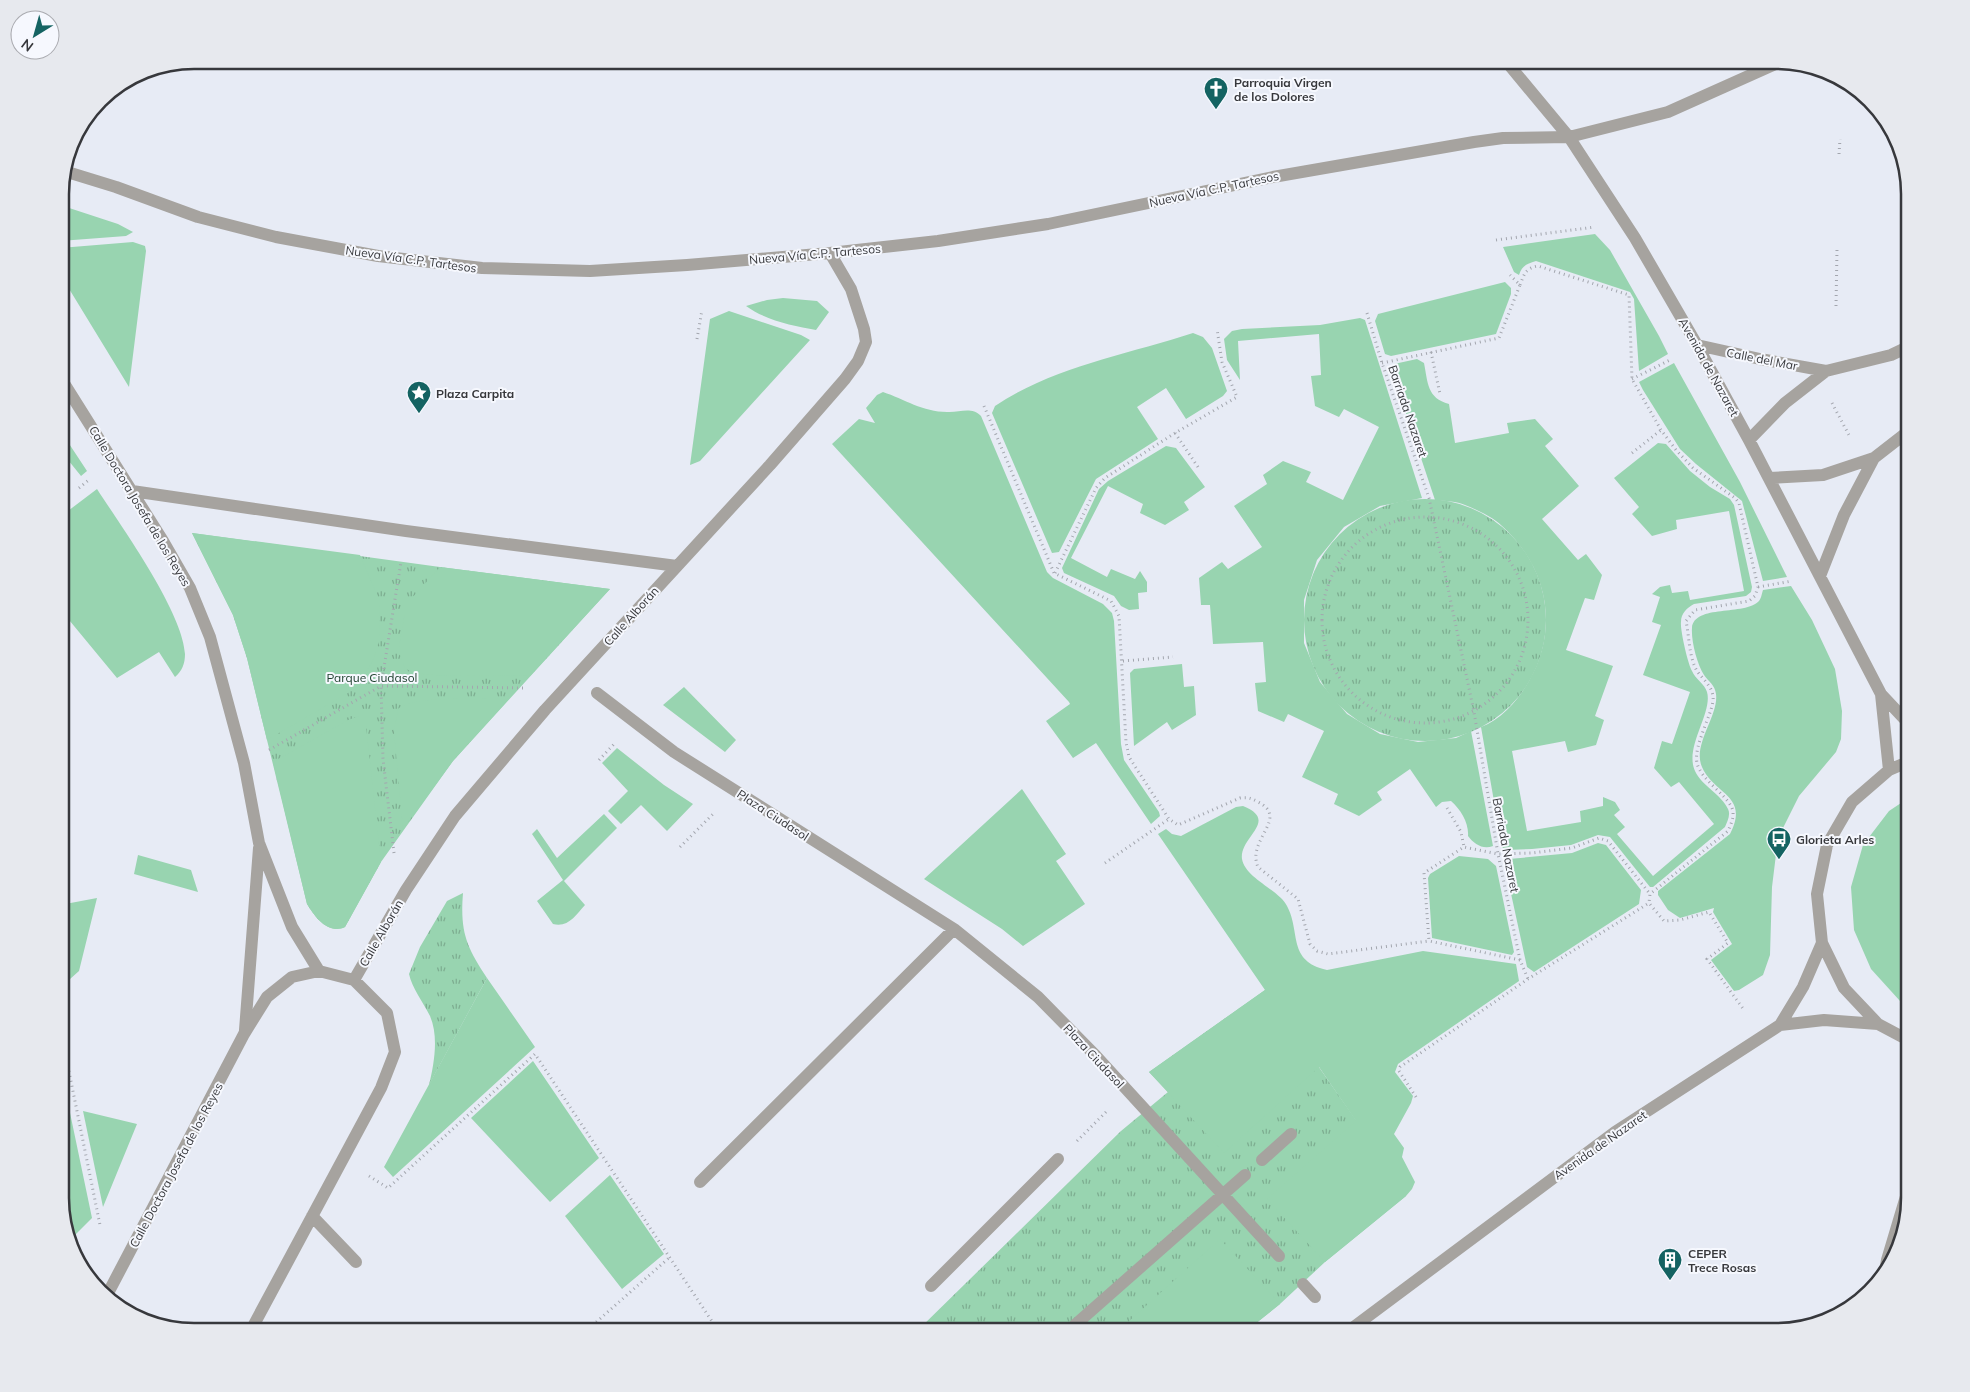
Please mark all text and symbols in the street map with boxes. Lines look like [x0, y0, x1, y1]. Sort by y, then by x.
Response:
north arrow [10, 10, 60, 60]
text: N [18, 35, 37, 56]
place label: Parroquia Virgen de los Dolores [1234, 75, 1332, 104]
church icon: Parroquia Virgen de los Dolores [1203, 76, 1229, 110]
street label: Nueva Vía C.P. Tartesos [1148, 168, 1280, 210]
street label: Nueva Vía C.P. Tartesos [748, 241, 882, 267]
street label: Nueva Vía C.P. Tartesos [344, 242, 478, 276]
street label: Avenida de Nazaret [1676, 315, 1742, 419]
street label: Calle del Mar [1725, 345, 1799, 373]
street label: Barriada Nazaret [1385, 363, 1431, 459]
place icon: Plaza Carpita [406, 380, 432, 414]
place label: Plaza Carpita [436, 386, 514, 401]
street label: Calle Doctora Josefa de los Reyes [86, 423, 194, 589]
street label: Calle Alborán [600, 583, 662, 649]
park label: Parque Ciudasol [327, 670, 417, 685]
street label: Plaza Ciudasol [734, 786, 812, 844]
street label: Barriada Nazaret [1489, 796, 1523, 894]
bus stop icon: Glorieta Arles [1766, 826, 1792, 860]
place label: Glorieta Arles [1796, 832, 1874, 847]
street label: Calle Alborán [356, 897, 406, 969]
street label: Plaza Ciudasol [1060, 1021, 1128, 1091]
street label: Calle Doctora Josefa de los Reyes [126, 1080, 226, 1250]
street label: Avenida de Nazaret [1551, 1107, 1649, 1183]
place label: CEPER Trece Rosas [1688, 1246, 1756, 1275]
building icon: CEPER Trece Rosas [1657, 1247, 1683, 1281]

